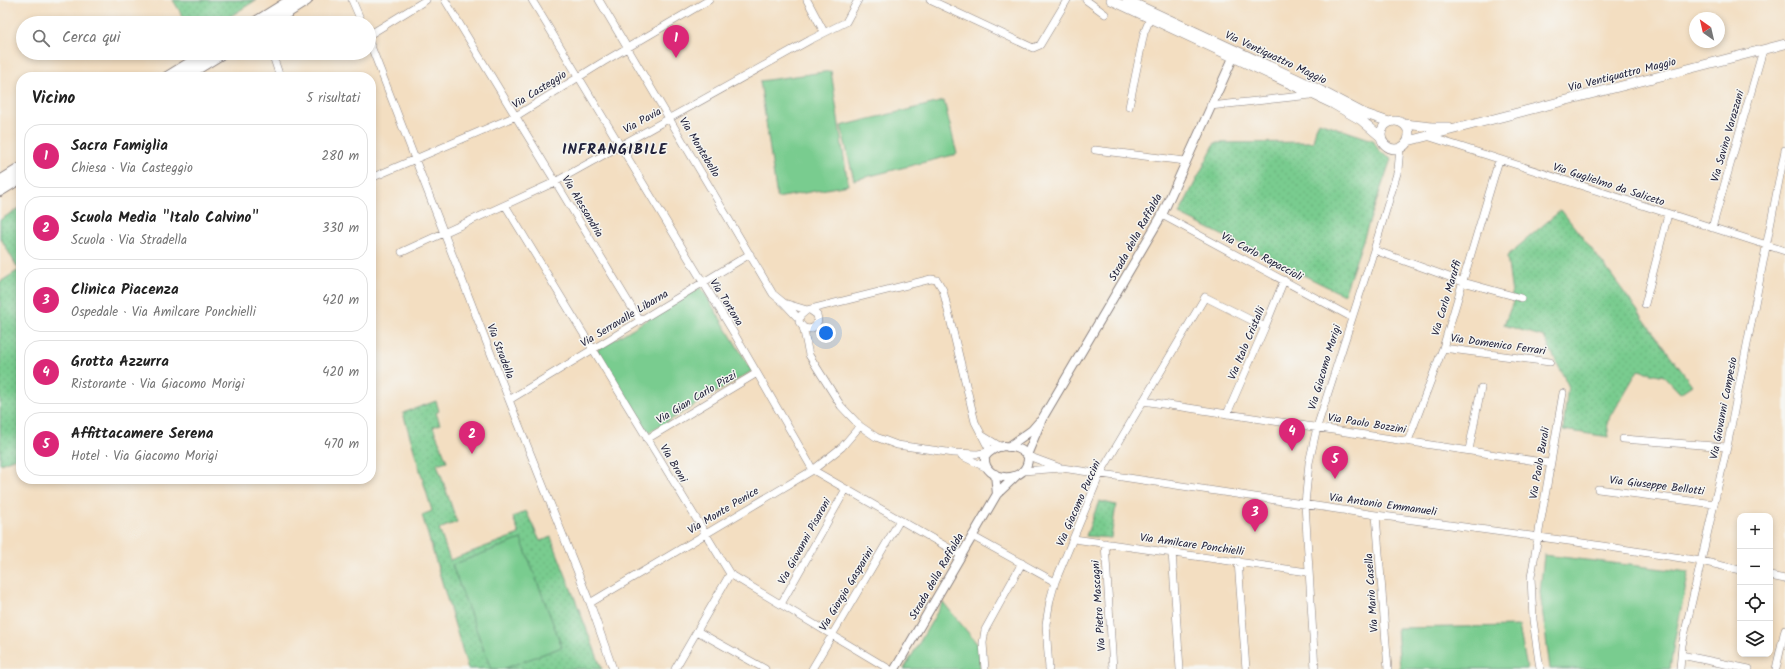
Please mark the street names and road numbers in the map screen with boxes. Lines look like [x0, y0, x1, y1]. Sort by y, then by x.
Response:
street label: Via Ventiquattro Maggio [1222, 26, 1330, 89]
street label: Via Ventiquattro Maggio [1566, 53, 1678, 97]
street label: Via Casteggio [509, 66, 570, 114]
street label: Via Savino Varazzani [1706, 88, 1750, 184]
street label: Via Pavia [620, 103, 665, 139]
street label: Via Montebello [674, 114, 724, 181]
street label: Via Guglielmo da Saliceto [1550, 158, 1667, 212]
street label: Via Alessandria [556, 172, 608, 241]
street label: Strada della Raffalda [1104, 190, 1167, 285]
street label: Via Carlo Rapaccioli [1217, 228, 1306, 286]
street label: Via Carlo Maruffi [1427, 258, 1467, 338]
street label: Via Tortona [705, 275, 748, 330]
street label: Via Serravalle Libarna [577, 285, 672, 352]
street label: Via Italo Cristalli [1223, 304, 1271, 383]
street label: Via Stradella [481, 321, 519, 382]
street label: Via Giacomo Morigi [1303, 322, 1347, 412]
street label: Via Domenico Ferrari [1449, 329, 1547, 361]
street label: Via Giovanni Campesio [1705, 355, 1743, 461]
street label: Via Gian Carlo Pizzi [653, 366, 741, 429]
street label: Via Paolo Bozzini [1326, 409, 1408, 439]
street label: Via Paolo Burali [1525, 425, 1555, 501]
street label: Via Broni [655, 441, 692, 487]
street label: Via Giacomo Puccini [1052, 457, 1106, 549]
street label: Via Giuseppe Bellotti [1608, 471, 1706, 501]
street label: Via Monte Penice [684, 482, 763, 539]
street label: Via Antonio Emmanueli [1328, 489, 1438, 521]
street label: Via Giovanni Pisaroni [774, 495, 836, 588]
street label: Via Amilcare Ponchielli [1139, 529, 1245, 561]
street label: Strada della Raffalda [905, 530, 969, 623]
street label: Via Giorgio Gasparini [815, 544, 879, 635]
street label: Via Mario Casella [1360, 553, 1384, 633]
street label: Via Pietro Mascagni [1087, 559, 1111, 652]

